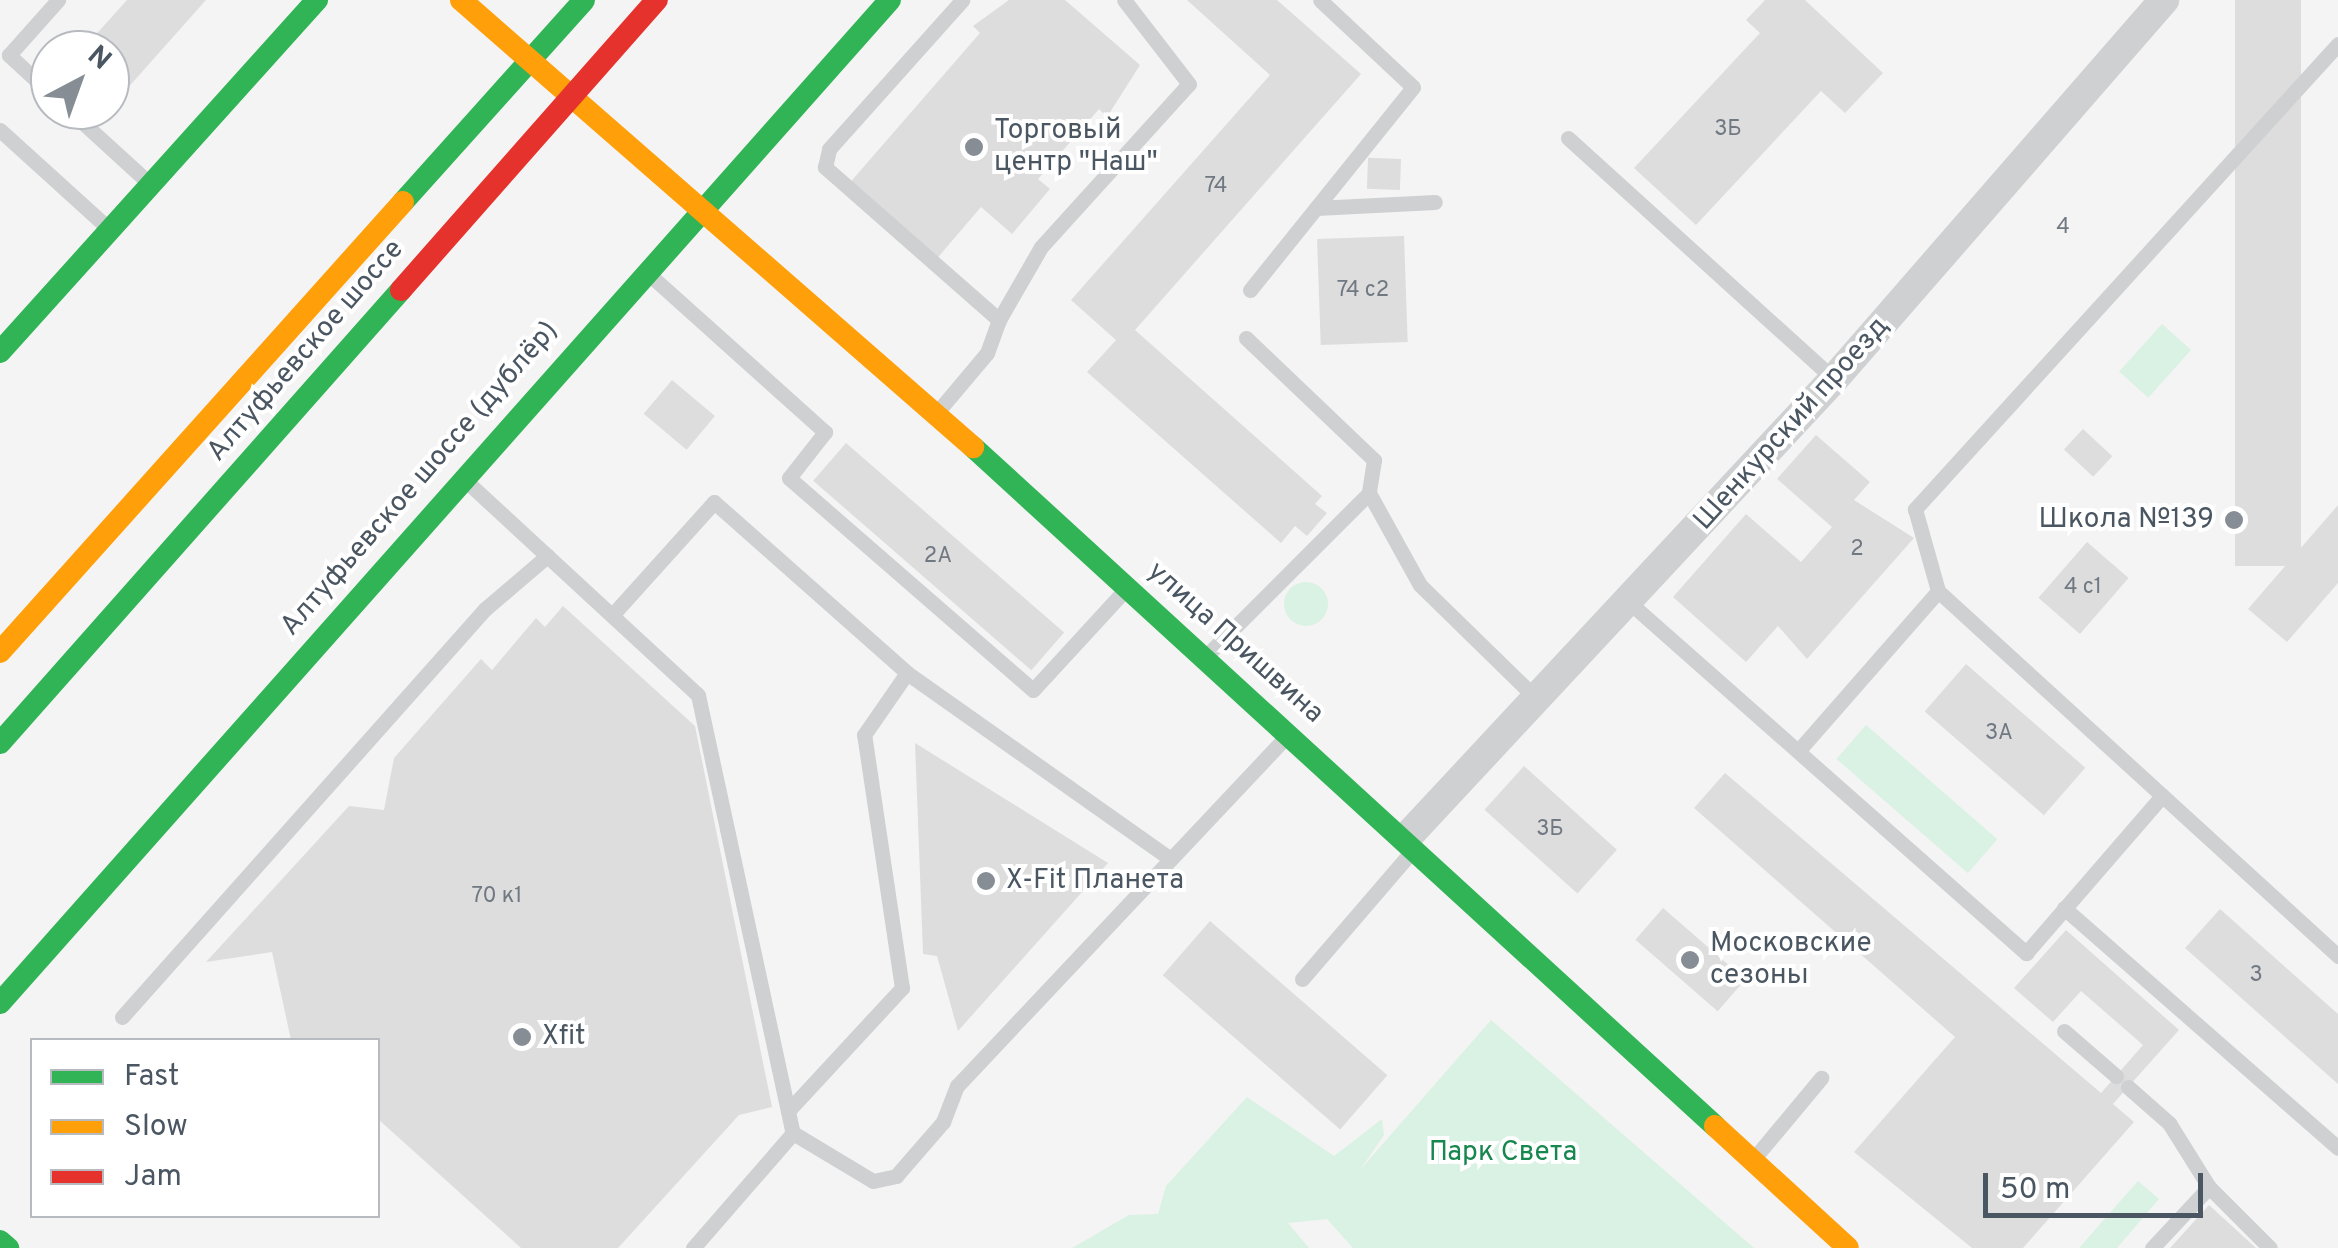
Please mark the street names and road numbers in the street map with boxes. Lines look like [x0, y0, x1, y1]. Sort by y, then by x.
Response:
street label: Алтуфьевское шоссе [201, 233, 411, 469]
street label: Шенкурский проезд [1687, 310, 1897, 538]
street label: Алтуфьевское шоссе (дублёр) [274, 315, 566, 643]
street label: улица Пришвина [1140, 555, 1330, 731]

